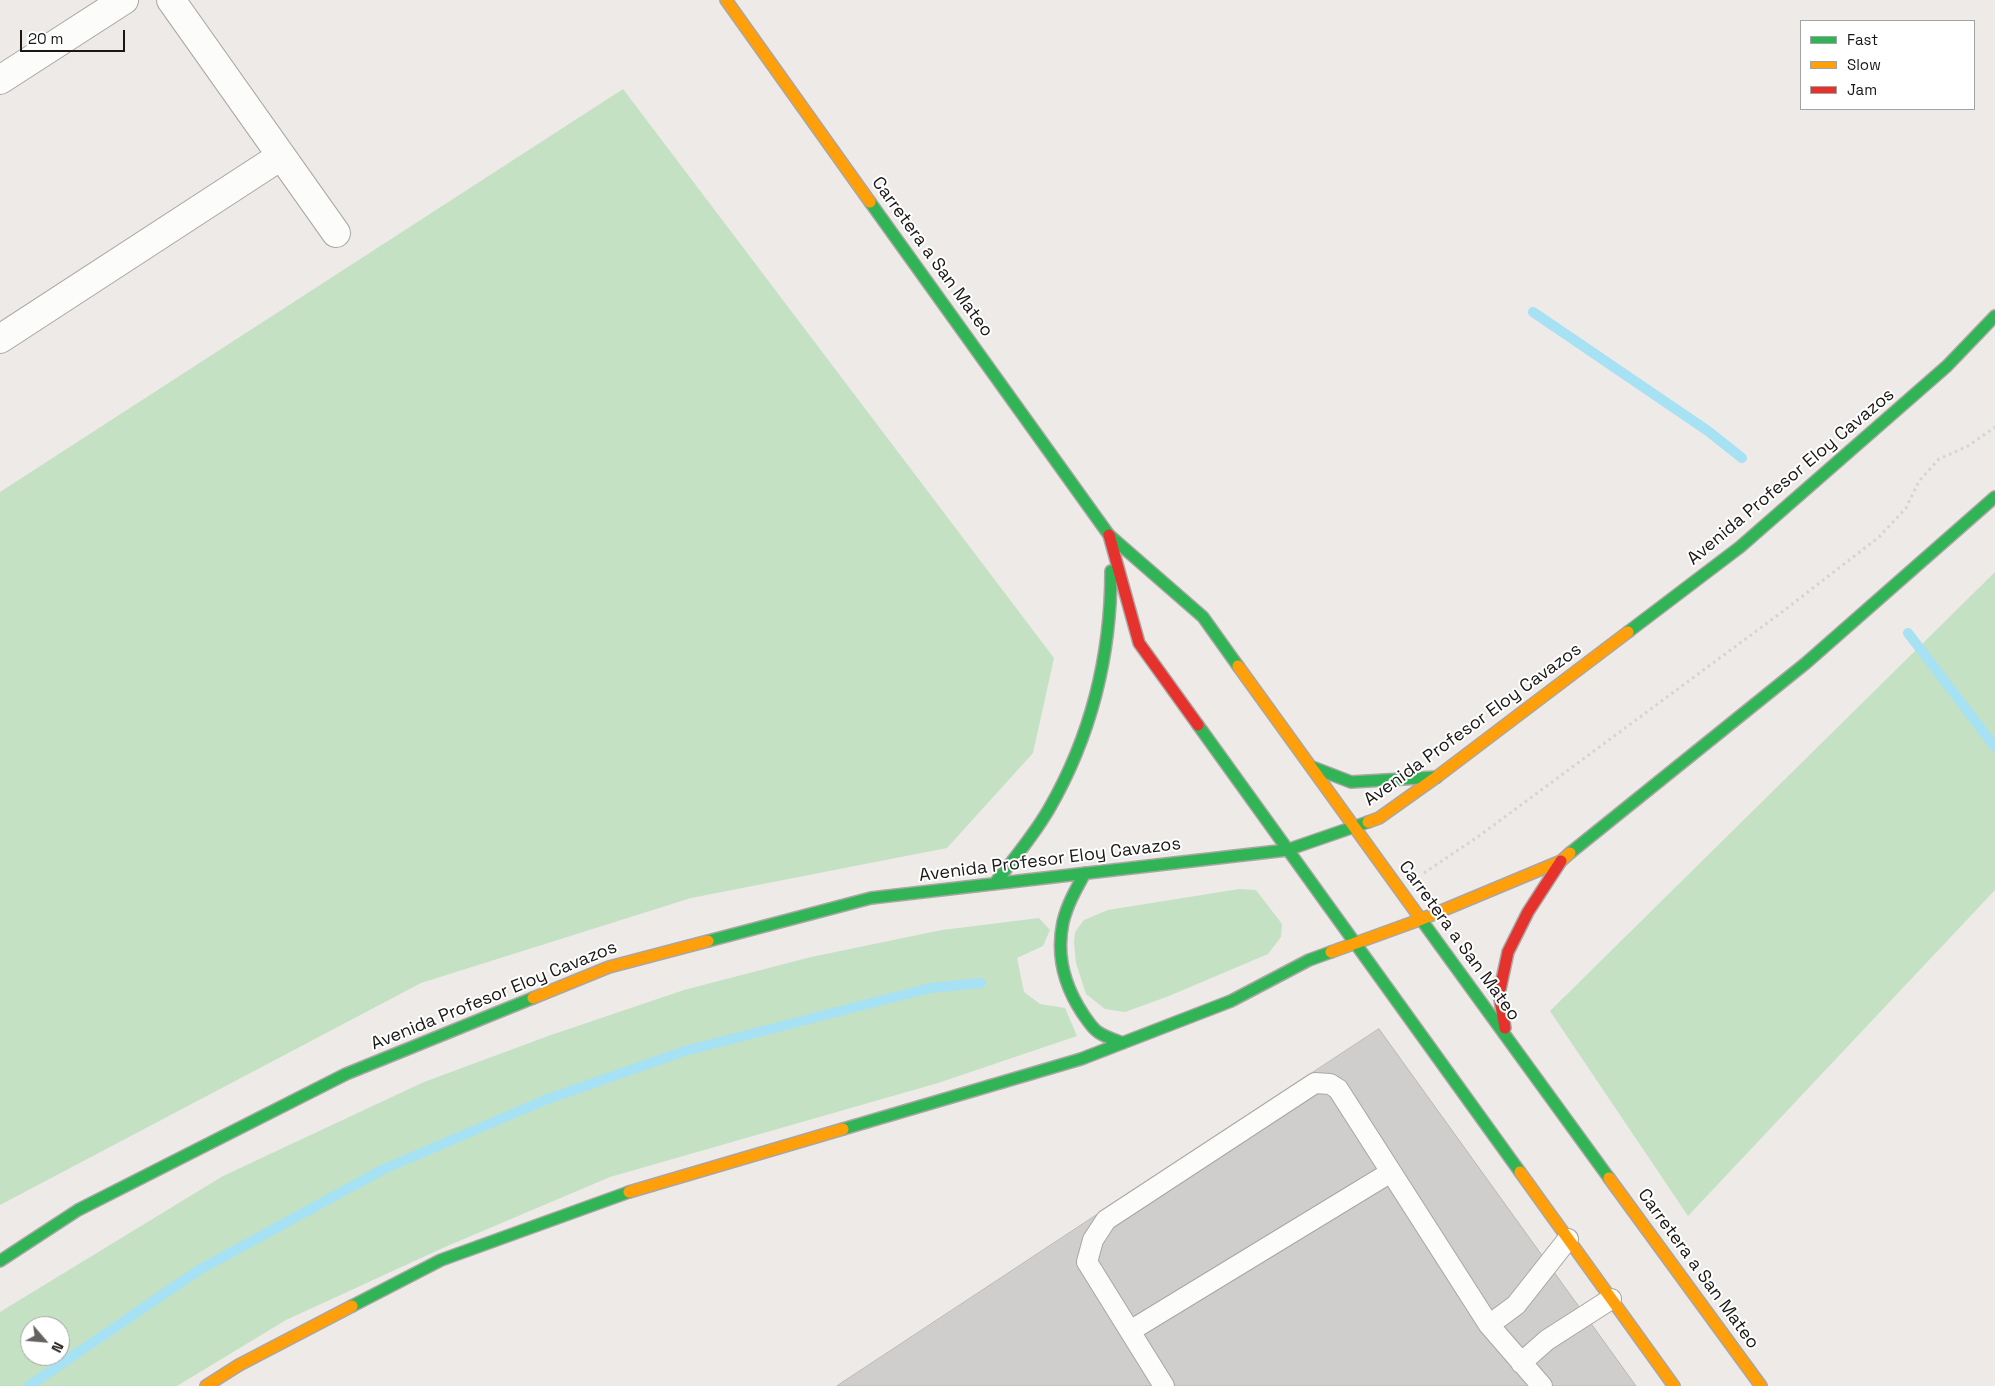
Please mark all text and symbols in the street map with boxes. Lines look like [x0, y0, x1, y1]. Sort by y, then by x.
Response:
scale bar [22, 20, 128, 52]
legend [1800, 20, 1975, 110]
text: 20 m [28, 29, 63, 48]
text: Fast [1847, 30, 1878, 49]
text: Slow [1847, 55, 1881, 74]
text: Jam [1847, 80, 1877, 99]
street label: Carretera a San Mateo [867, 173, 997, 341]
street label: Avenida Profesor Eloy Cavazos [1683, 384, 1899, 570]
street label: Avenida Profesor Eloy Cavazos [1360, 639, 1586, 811]
street label: Avenida Profesor Eloy Cavazos [918, 833, 1182, 887]
street label: Carretera a San Mateo [1394, 857, 1524, 1025]
street label: Avenida Profesor Eloy Cavazos [368, 937, 620, 1055]
street label: Carretera a San Mateo [1633, 1185, 1763, 1353]
north arrow [20, 1316, 70, 1366]
text: N [47, 1339, 68, 1356]

